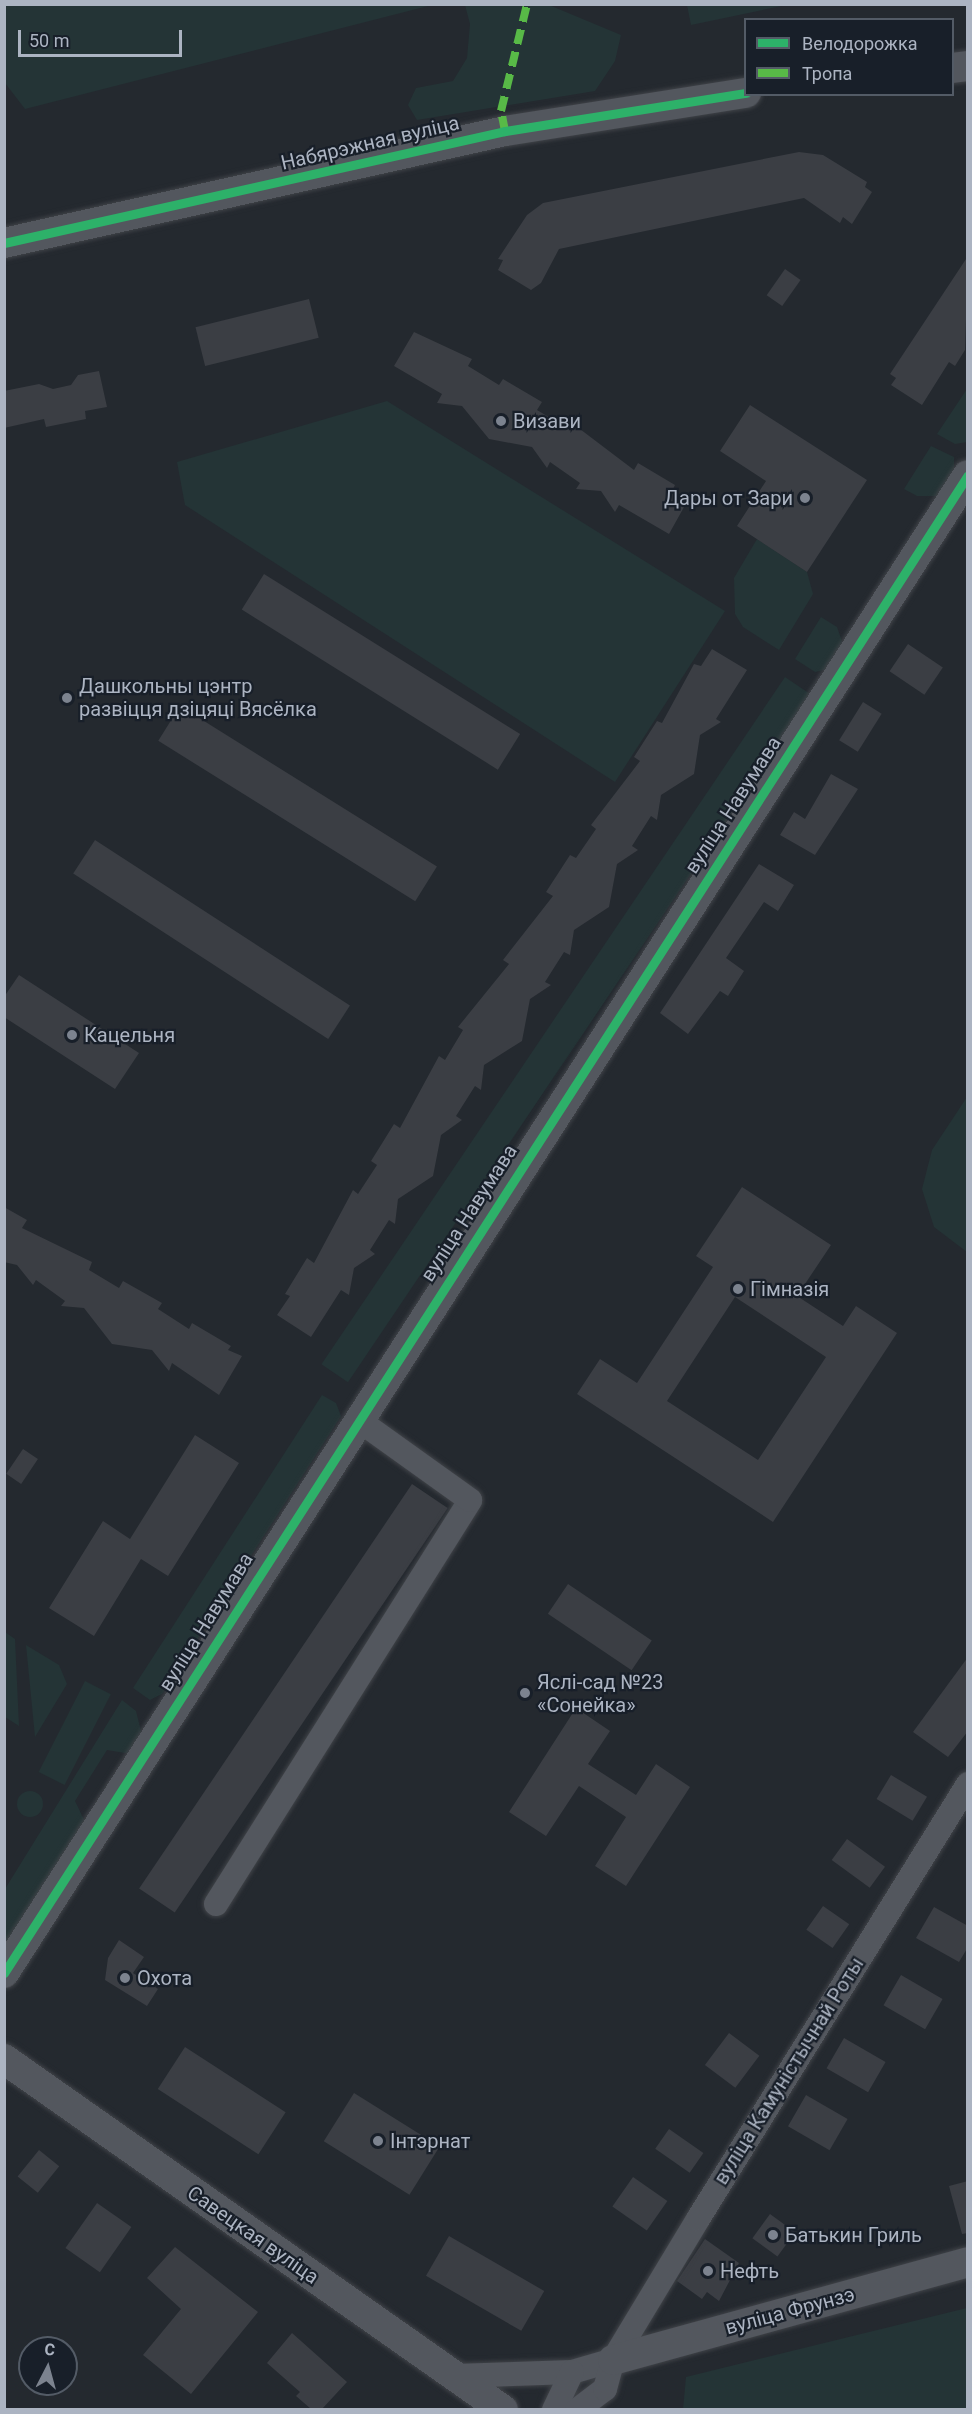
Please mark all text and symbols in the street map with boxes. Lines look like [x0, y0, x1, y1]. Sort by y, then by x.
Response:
scale bar [21, 18, 184, 56]
legend [744, 18, 954, 96]
text: 50 m [29, 30, 69, 51]
text: Велодорожка [802, 33, 917, 54]
text: Тропа [802, 63, 852, 84]
street label: Набярэжная вуліца [279, 111, 461, 175]
place label: Визави [513, 409, 581, 433]
marker: Визави [494, 414, 508, 428]
place label: Дары от Зари [664, 486, 793, 510]
marker: Дары от Зари [798, 491, 812, 505]
place label: Дашкольны цэнтр развіцця дзіцяці Вясёлка [79, 674, 317, 721]
marker: Дашкольны цэнтр развіцця дзіцяці Вясёлка [60, 691, 74, 705]
street label: вуліца Навумава [680, 732, 786, 878]
place label: Кацельня [84, 1023, 175, 1047]
marker: Кацельня [65, 1028, 79, 1042]
street label: вуліца Навумава [416, 1140, 522, 1286]
place label: Гімназія [750, 1277, 829, 1301]
marker: Гімназія [731, 1282, 745, 1296]
street label: вуліца Навумава [154, 1548, 258, 1696]
place label: Яслі-сад №23 «Сонейка» [537, 1670, 664, 1717]
marker: Яслі-сад №23 «Сонейка» [518, 1686, 532, 1700]
street label: вуліца Камуністычнай Роты [709, 1953, 869, 2189]
place label: Охота [137, 1966, 192, 1990]
marker: Охота [118, 1971, 132, 1985]
place label: Інтэрнат [390, 2129, 470, 2153]
marker: Інтэрнат [371, 2134, 385, 2148]
street label: Савецкая вуліца [183, 2181, 323, 2289]
place label: Батькин Гриль [785, 2223, 922, 2247]
marker: Батькин Гриль [766, 2228, 780, 2242]
place label: Нефть [720, 2259, 779, 2283]
marker: Нефть [701, 2264, 715, 2278]
street label: вуліца Фрунзэ [723, 2282, 857, 2340]
north arrow [18, 2336, 78, 2396]
text: С [44, 2340, 56, 2360]

